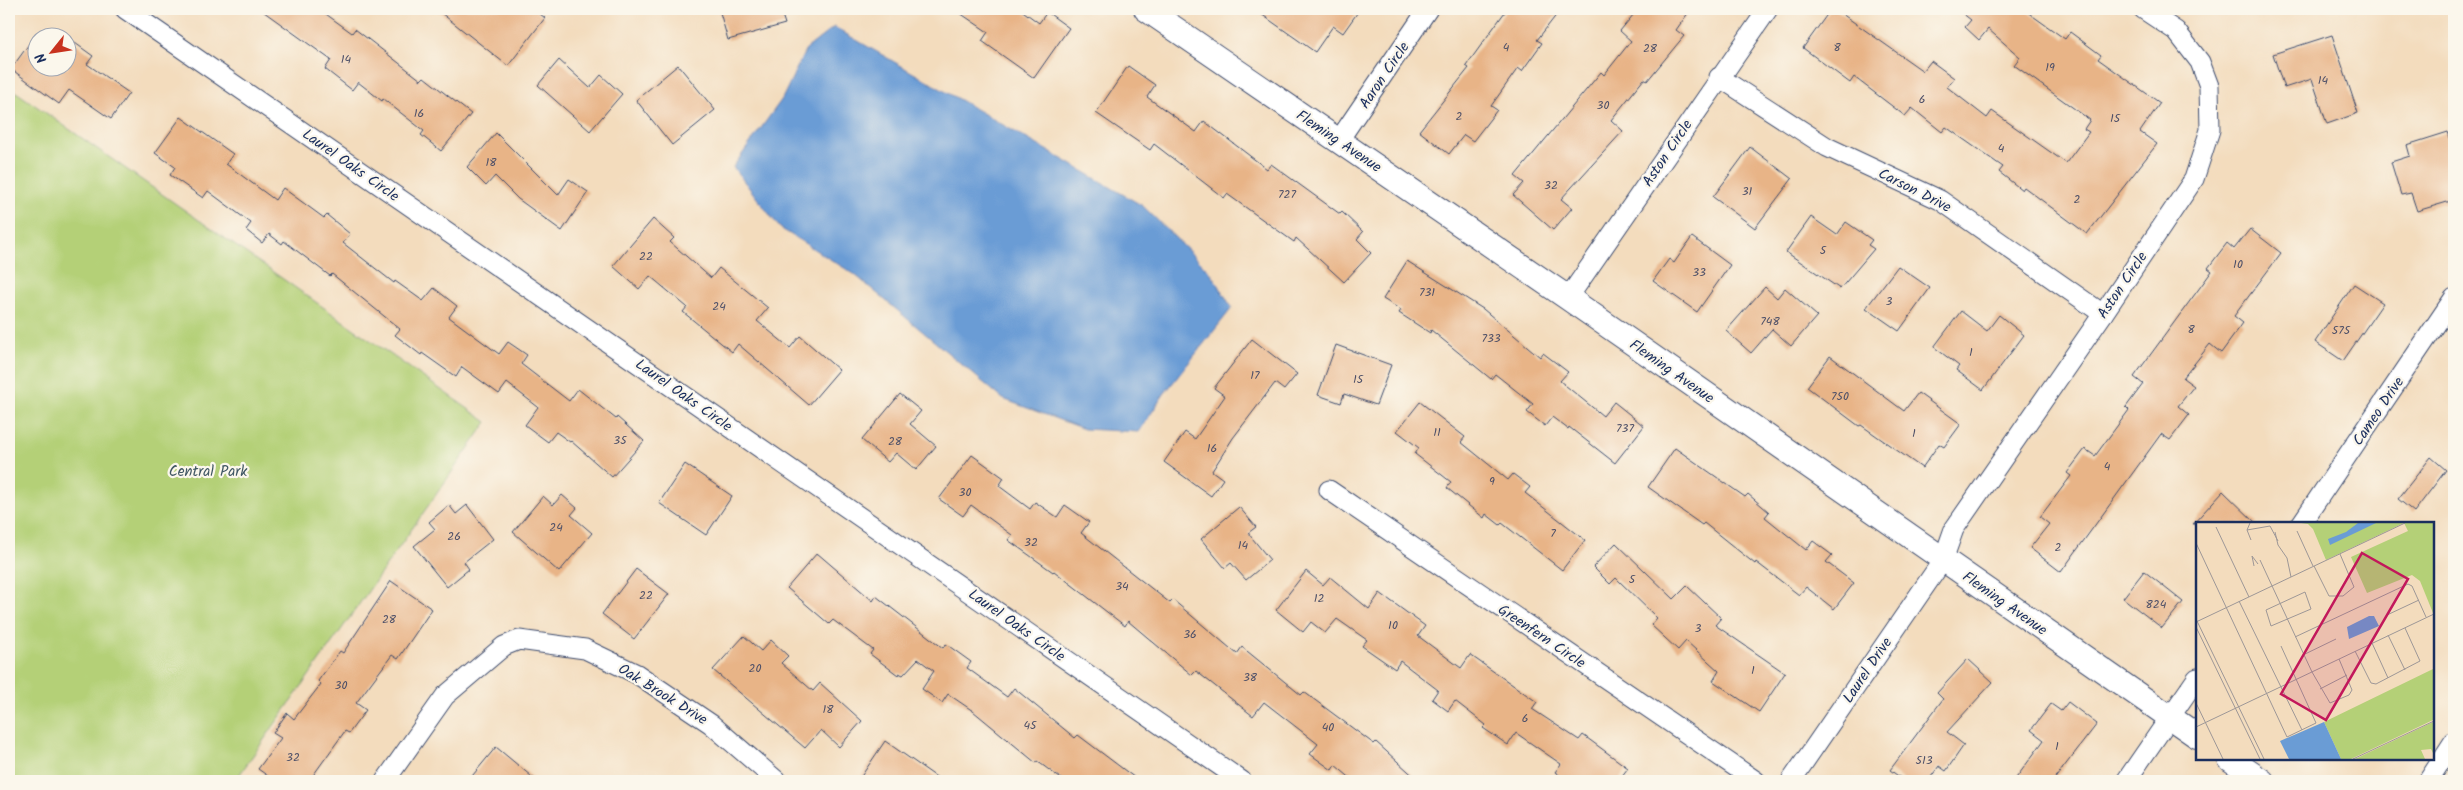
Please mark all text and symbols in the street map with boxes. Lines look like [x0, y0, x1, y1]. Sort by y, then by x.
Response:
north arrow [28, 28, 78, 78]
street label: Aaron Circle [1353, 37, 1416, 114]
house number: 4 [1503, 38, 1510, 57]
house number: 8 [1833, 38, 1841, 57]
house number: 28 [1643, 39, 1658, 58]
text: N [30, 49, 53, 67]
house number: 14 [341, 50, 352, 69]
house number: 19 [2045, 58, 2055, 77]
house number: 14 [2318, 71, 2329, 90]
house number: 6 [1919, 90, 1925, 109]
house number: 30 [1597, 96, 1609, 115]
house number: 16 [414, 104, 424, 123]
street label: Fleming Avenue [1291, 104, 1386, 180]
house number: 2 [1456, 107, 1463, 126]
house number: 15 [2110, 109, 2122, 128]
street label: Aston Circle [1636, 115, 1699, 192]
street label: Laurel Oaks Circle [297, 123, 404, 209]
house number: 4 [1998, 139, 2005, 158]
house number: 18 [486, 153, 497, 172]
street label: Carson Drive [1874, 162, 1956, 220]
house number: 32 [1544, 176, 1558, 195]
house number: 31 [1742, 182, 1753, 201]
house number: 727 [1278, 185, 1296, 204]
house number: 2 [2074, 190, 2081, 209]
house number: 5 [1820, 241, 1828, 260]
house number: 22 [639, 247, 653, 266]
street label: Aston Circle [2091, 247, 2154, 324]
house number: 10 [2233, 255, 2243, 274]
house number: 33 [1692, 263, 1706, 282]
house number: 731 [1419, 283, 1435, 302]
house number: 3 [1886, 292, 1893, 311]
house number: 24 [712, 297, 726, 316]
house number: 748 [1760, 312, 1780, 331]
house number: 8 [2187, 320, 2195, 339]
house number: 575 [2332, 321, 2352, 340]
house number: 733 [1481, 329, 1501, 348]
street label: Fleming Avenue [1624, 334, 1719, 410]
house number: 1 [1969, 343, 1973, 362]
street label: Laurel Oaks Circle [630, 353, 737, 439]
house number: 17 [1250, 366, 1260, 385]
house number: 15 [1353, 370, 1365, 389]
street label: Cameo Drive [2347, 372, 2411, 451]
house number: 750 [1831, 387, 1849, 406]
house number: 737 [1616, 419, 1634, 438]
house number: 11 [1433, 423, 1441, 442]
house number: 1 [1912, 424, 1916, 443]
house number: 35 [613, 431, 628, 450]
house number: 28 [888, 432, 903, 451]
house number: 16 [1207, 439, 1217, 458]
house number: 4 [2104, 457, 2111, 476]
park label: Central Park [169, 460, 248, 484]
house number: 9 [1489, 472, 1495, 491]
house number: 30 [959, 483, 971, 502]
house number: 24 [549, 518, 563, 537]
inset map [2196, 522, 2433, 760]
house number: 7 [1550, 524, 1556, 543]
house number: 26 [447, 527, 461, 546]
house number: 32 [1024, 533, 1038, 552]
house number: 14 [1238, 536, 1249, 555]
house number: 2 [2055, 538, 2062, 557]
street label: Fleming Avenue [1957, 566, 2052, 642]
house number: 5 [1629, 570, 1637, 589]
house number: 34 [1115, 577, 1129, 596]
street label: Laurel Oaks Circle [963, 583, 1070, 669]
house number: 22 [639, 586, 653, 605]
house number: 12 [1314, 589, 1324, 608]
house number: 824 [2146, 595, 2167, 614]
street label: Greenfern Circle [1493, 598, 1590, 675]
house number: 28 [382, 610, 397, 629]
house number: 10 [1388, 616, 1398, 635]
house number: 3 [1695, 619, 1702, 638]
house number: 36 [1183, 625, 1197, 644]
street label: Laurel Drive [1837, 632, 1899, 708]
street label: Oak Brook Drive [613, 658, 712, 732]
house number: 20 [749, 659, 761, 678]
house number: 1 [1751, 661, 1755, 680]
house number: 38 [1243, 668, 1258, 687]
house number: 30 [335, 676, 347, 695]
house number: 18 [823, 700, 834, 719]
house number: 6 [1522, 709, 1528, 728]
house number: 45 [1023, 716, 1038, 735]
house number: 40 [1322, 718, 1334, 737]
house number: 1 [2055, 737, 2059, 756]
house number: 32 [286, 748, 300, 767]
house number: 513 [1915, 751, 1933, 770]

